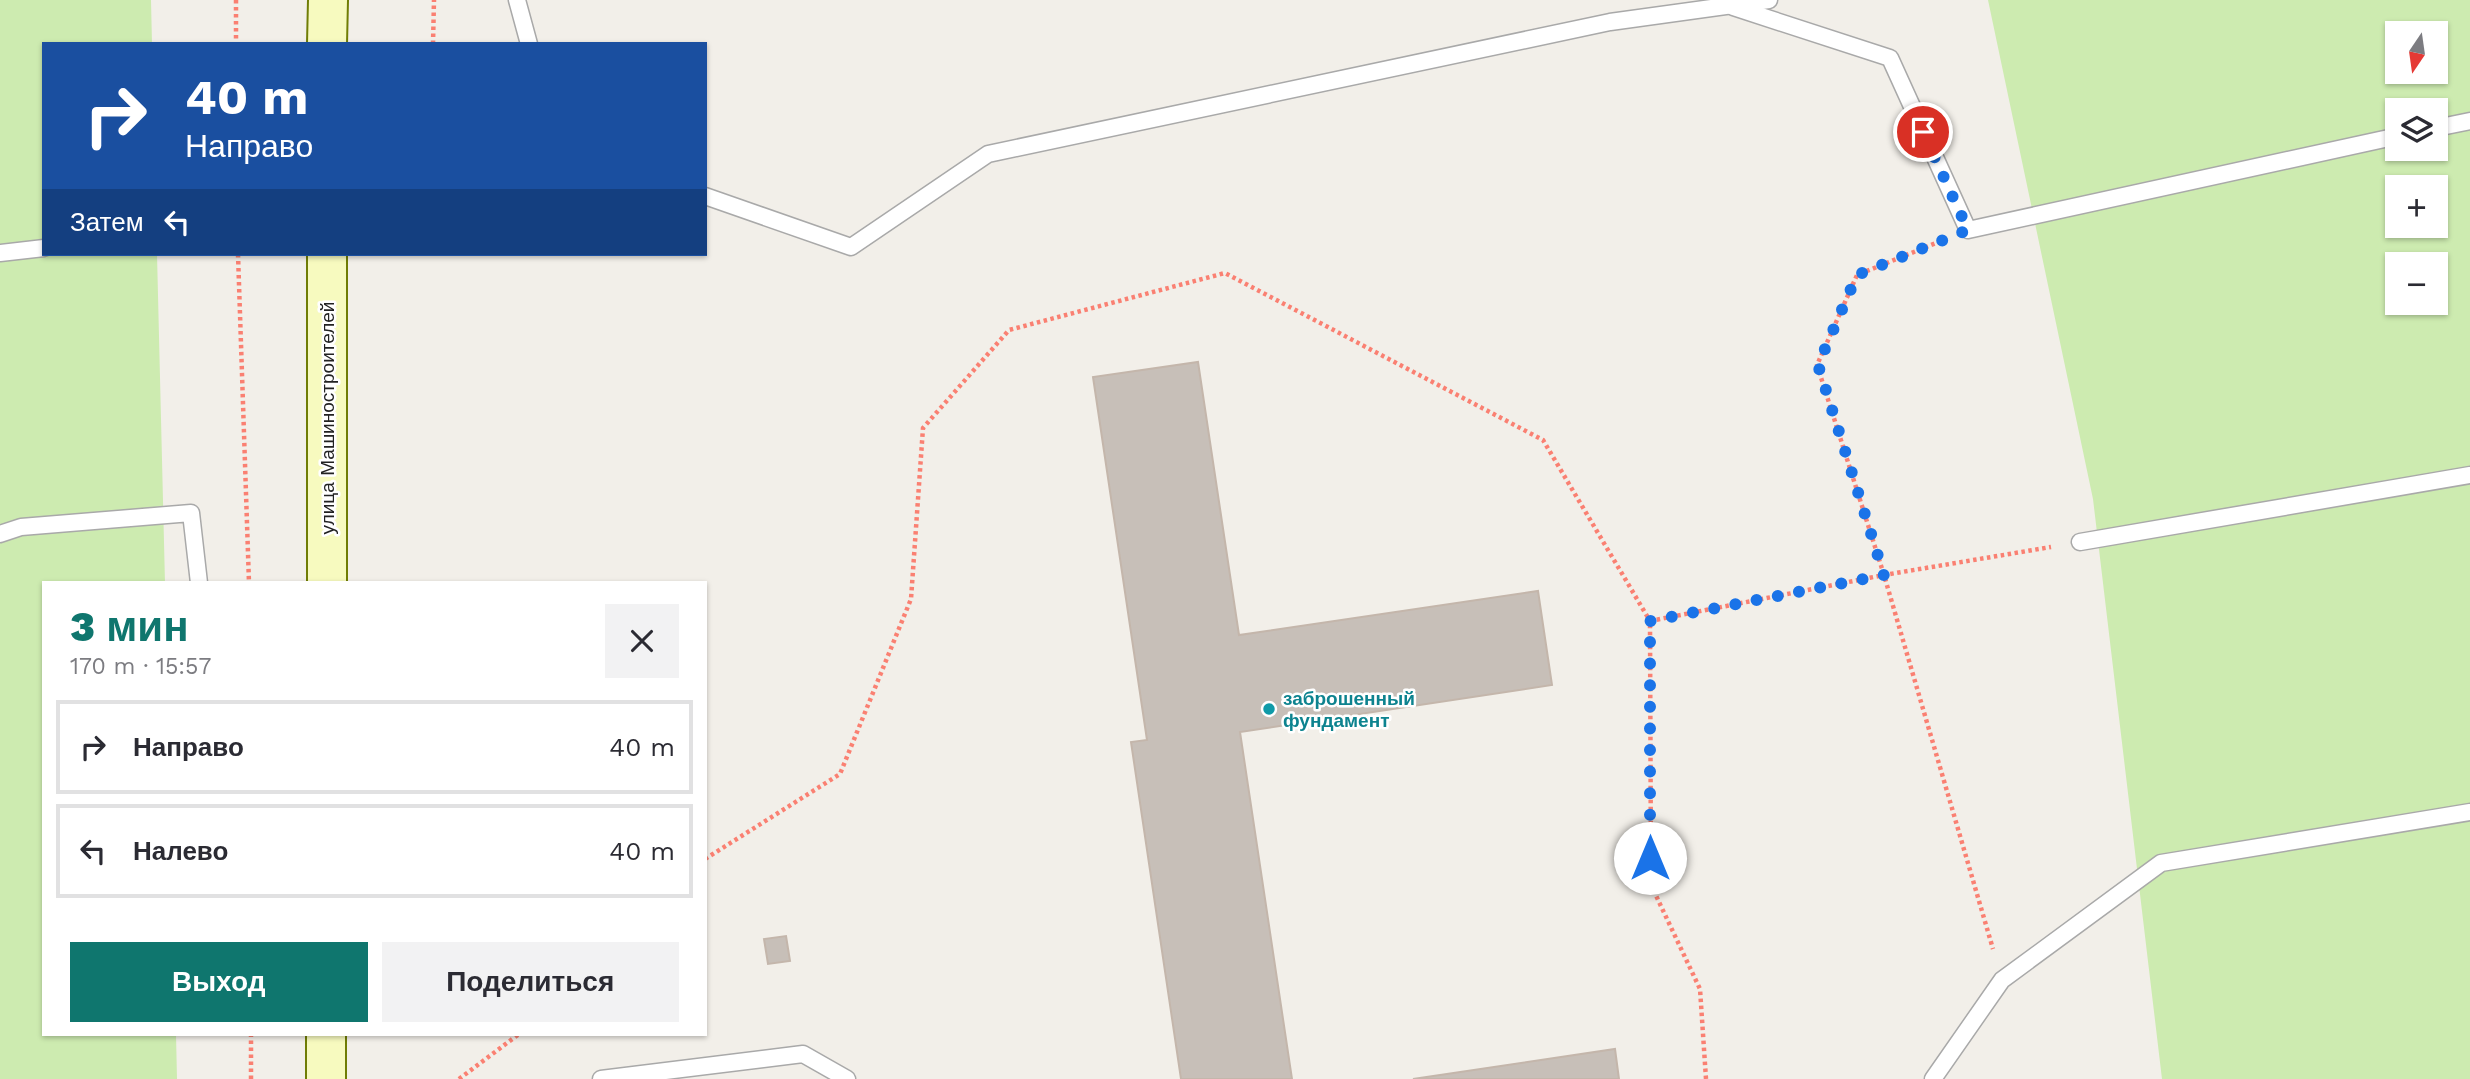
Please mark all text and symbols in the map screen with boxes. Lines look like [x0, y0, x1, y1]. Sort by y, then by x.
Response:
north arrow [2385, 21, 2448, 84]
map controls [2385, 21, 2448, 315]
text: 40 m [185, 68, 308, 126]
icon: right [70, 70, 161, 161]
button: layers [2385, 98, 2448, 161]
pin [1893, 102, 1953, 162]
icon: arrive [1904, 113, 1942, 151]
text: Направо [185, 127, 313, 165]
button: + [2385, 175, 2448, 238]
icon: left [158, 203, 196, 241]
text: Затем [70, 207, 144, 237]
button: − [2385, 252, 2448, 315]
street label: улица Машиностроителей [316, 302, 339, 534]
text: 3 мин [70, 602, 189, 651]
button: close [605, 604, 679, 678]
text: 170 m · 15:57 [70, 653, 211, 680]
place label: заброшенный фундамент [1283, 687, 1415, 732]
marker: заброшенный фундамент [1261, 701, 1277, 717]
icon: right [74, 728, 112, 766]
text: Направо [133, 732, 244, 762]
text: 40 m [609, 732, 675, 762]
position arrow [1613, 821, 1687, 895]
icon: left [74, 832, 112, 870]
text: Налево [133, 836, 228, 866]
text: 40 m [609, 836, 675, 866]
button: Выход [70, 942, 368, 1022]
button: Поделиться [382, 942, 679, 1022]

